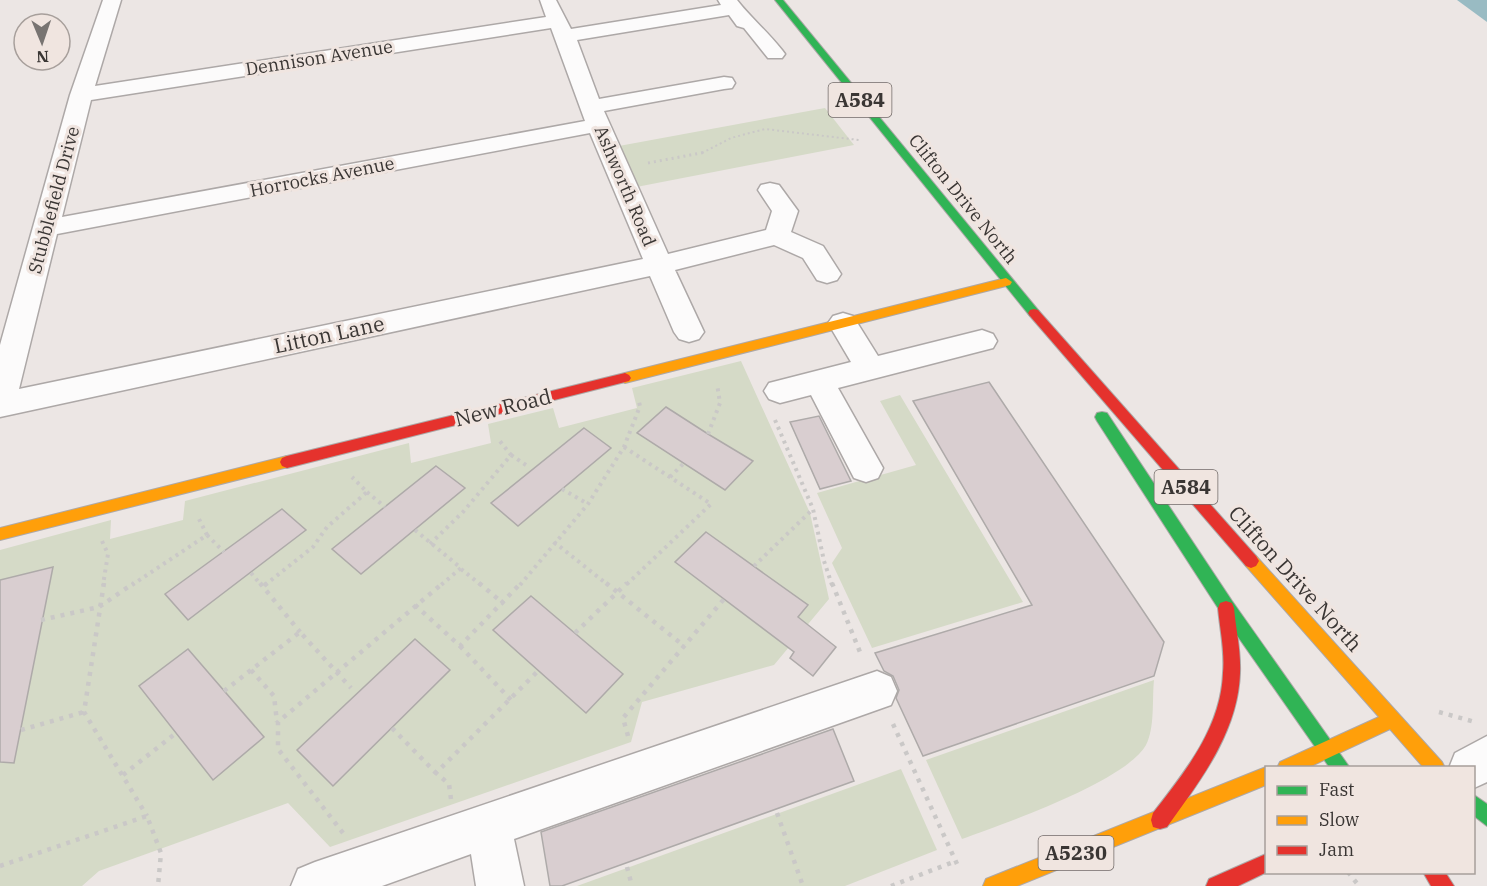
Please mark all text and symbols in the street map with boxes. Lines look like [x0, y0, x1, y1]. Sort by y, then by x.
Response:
north arrow [12, 12, 72, 72]
street label: Dennison Avenue [244, 34, 394, 81]
text: N [36, 47, 49, 67]
road number: A584 [828, 83, 892, 117]
street label: Ashworth Road [590, 122, 661, 250]
street label: Stubblefield Drive [23, 124, 84, 276]
street label: Clifton Drive North [904, 129, 1023, 268]
street label: Horrocks Avenue [248, 151, 396, 202]
street label: Litton Lane [271, 309, 387, 359]
street label: New Road [451, 381, 554, 433]
road number: A584 [1154, 470, 1218, 504]
street label: Clifton Drive North [1223, 499, 1369, 657]
legend [1265, 766, 1475, 874]
text: Fast [1319, 778, 1354, 801]
text: Slow [1319, 808, 1359, 831]
road number: A5230 [1038, 836, 1114, 870]
text: Jam [1319, 838, 1354, 861]

